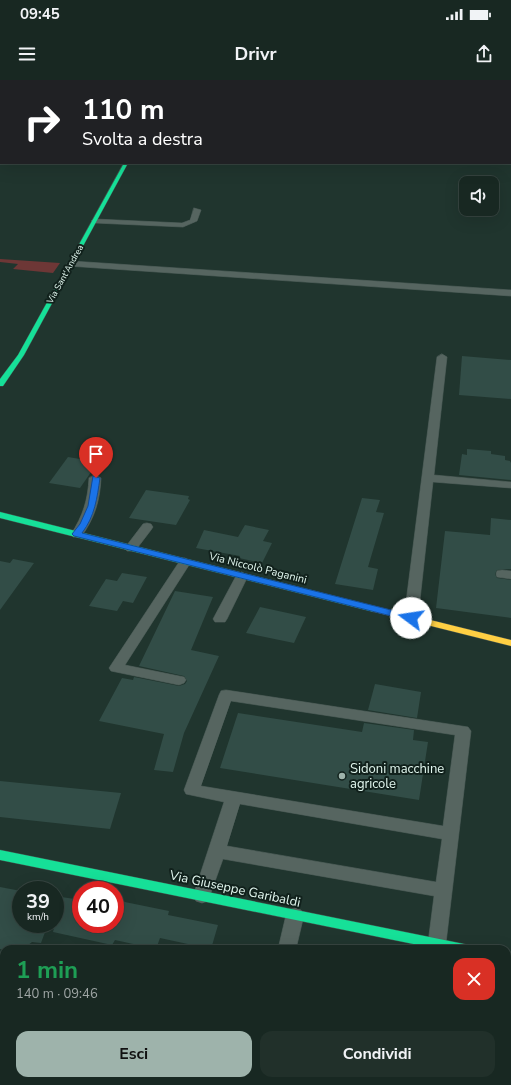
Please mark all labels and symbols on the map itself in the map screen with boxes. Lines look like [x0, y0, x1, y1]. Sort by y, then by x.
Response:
street label: Via Sant'Andrea [43, 242, 86, 306]
pin [79, 437, 113, 478]
street label: Via Niccolò Paganini [207, 548, 308, 587]
position arrow [390, 597, 432, 639]
place label: Sidoni macchine agricole [350, 760, 444, 793]
marker: Sidoni macchine agricole [337, 771, 347, 781]
street label: Via Giuseppe Garibaldi [167, 866, 302, 912]
speed limit sign: 40 [72, 881, 124, 933]

